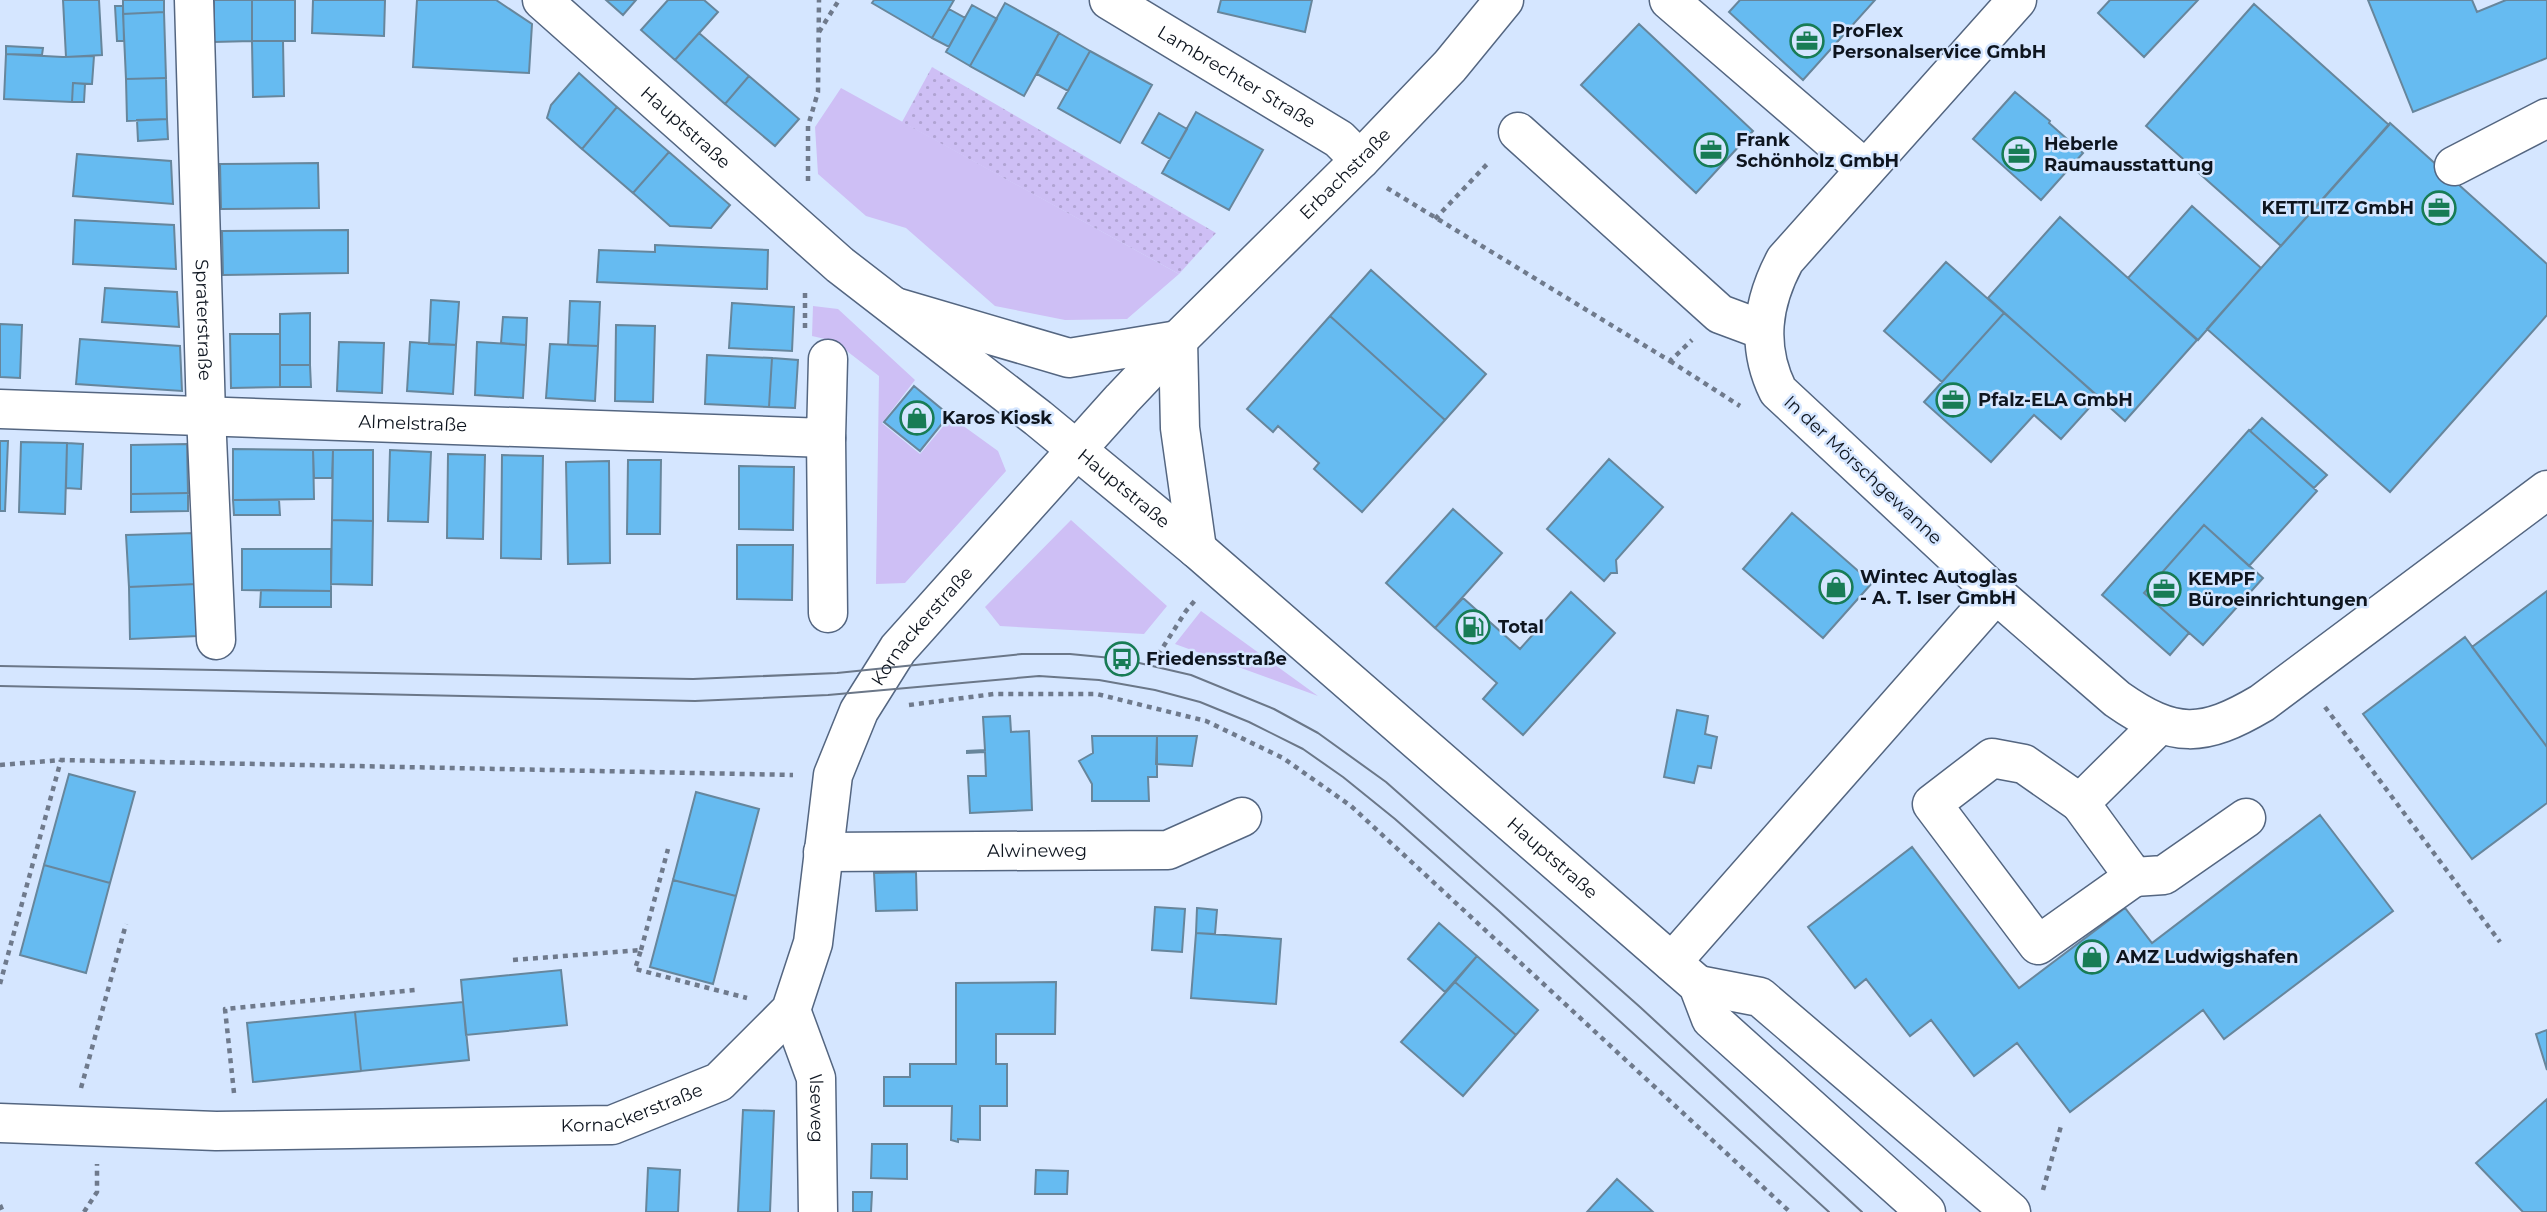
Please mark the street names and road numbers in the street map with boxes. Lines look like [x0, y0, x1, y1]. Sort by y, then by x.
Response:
street label: Lambrechter Straße [1153, 21, 1320, 133]
street label: Hauptstraße [636, 82, 735, 173]
street label: Erbachstraße [1295, 124, 1396, 224]
street label: Spraterstraße [190, 259, 216, 381]
street label: In der Mörschgewanne [1779, 391, 1947, 549]
street label: Almelstraße [358, 411, 468, 436]
street label: Hauptstraße [1073, 444, 1174, 533]
street label: Kornackerstraße [867, 562, 977, 690]
street label: Hauptstraße [1502, 813, 1602, 904]
street label: Alwineweg [987, 839, 1087, 862]
street label: Ilseweg [804, 1071, 828, 1143]
street label: Kornackerstraße [561, 1079, 706, 1137]

